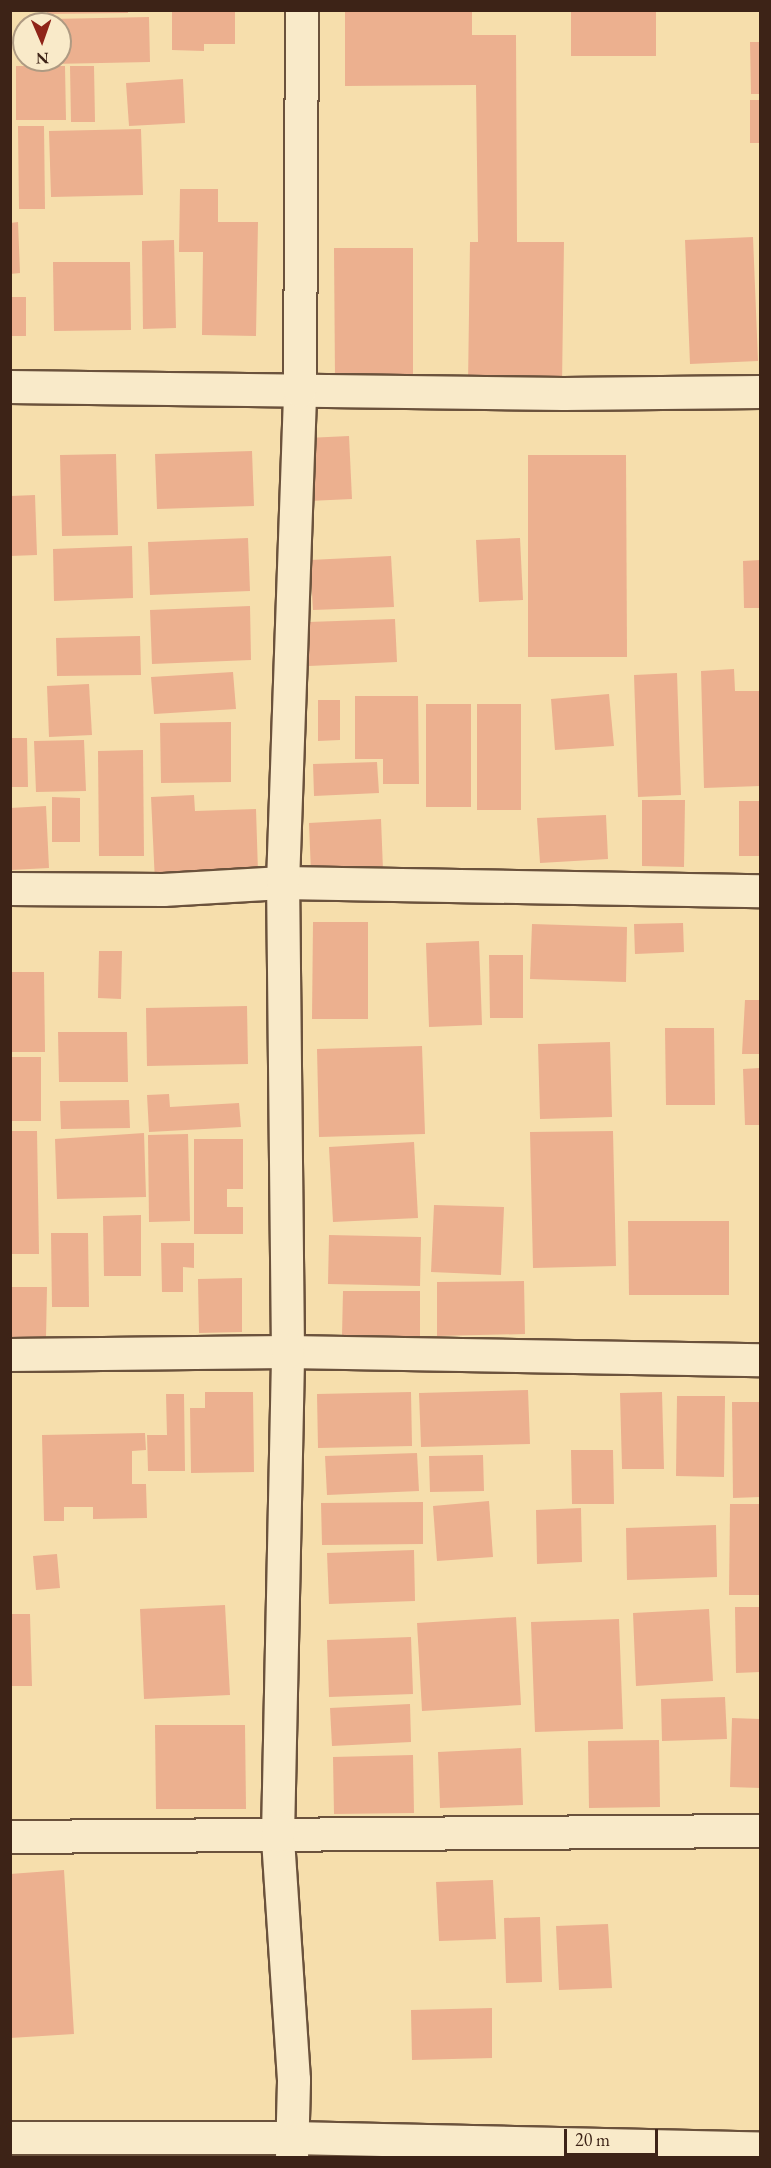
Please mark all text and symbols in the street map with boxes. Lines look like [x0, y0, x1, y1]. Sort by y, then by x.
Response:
north arrow [12, 12, 72, 72]
text: N [36, 48, 49, 69]
scale bar [567, 2117, 662, 2155]
text: 20 m [575, 2128, 610, 2151]

